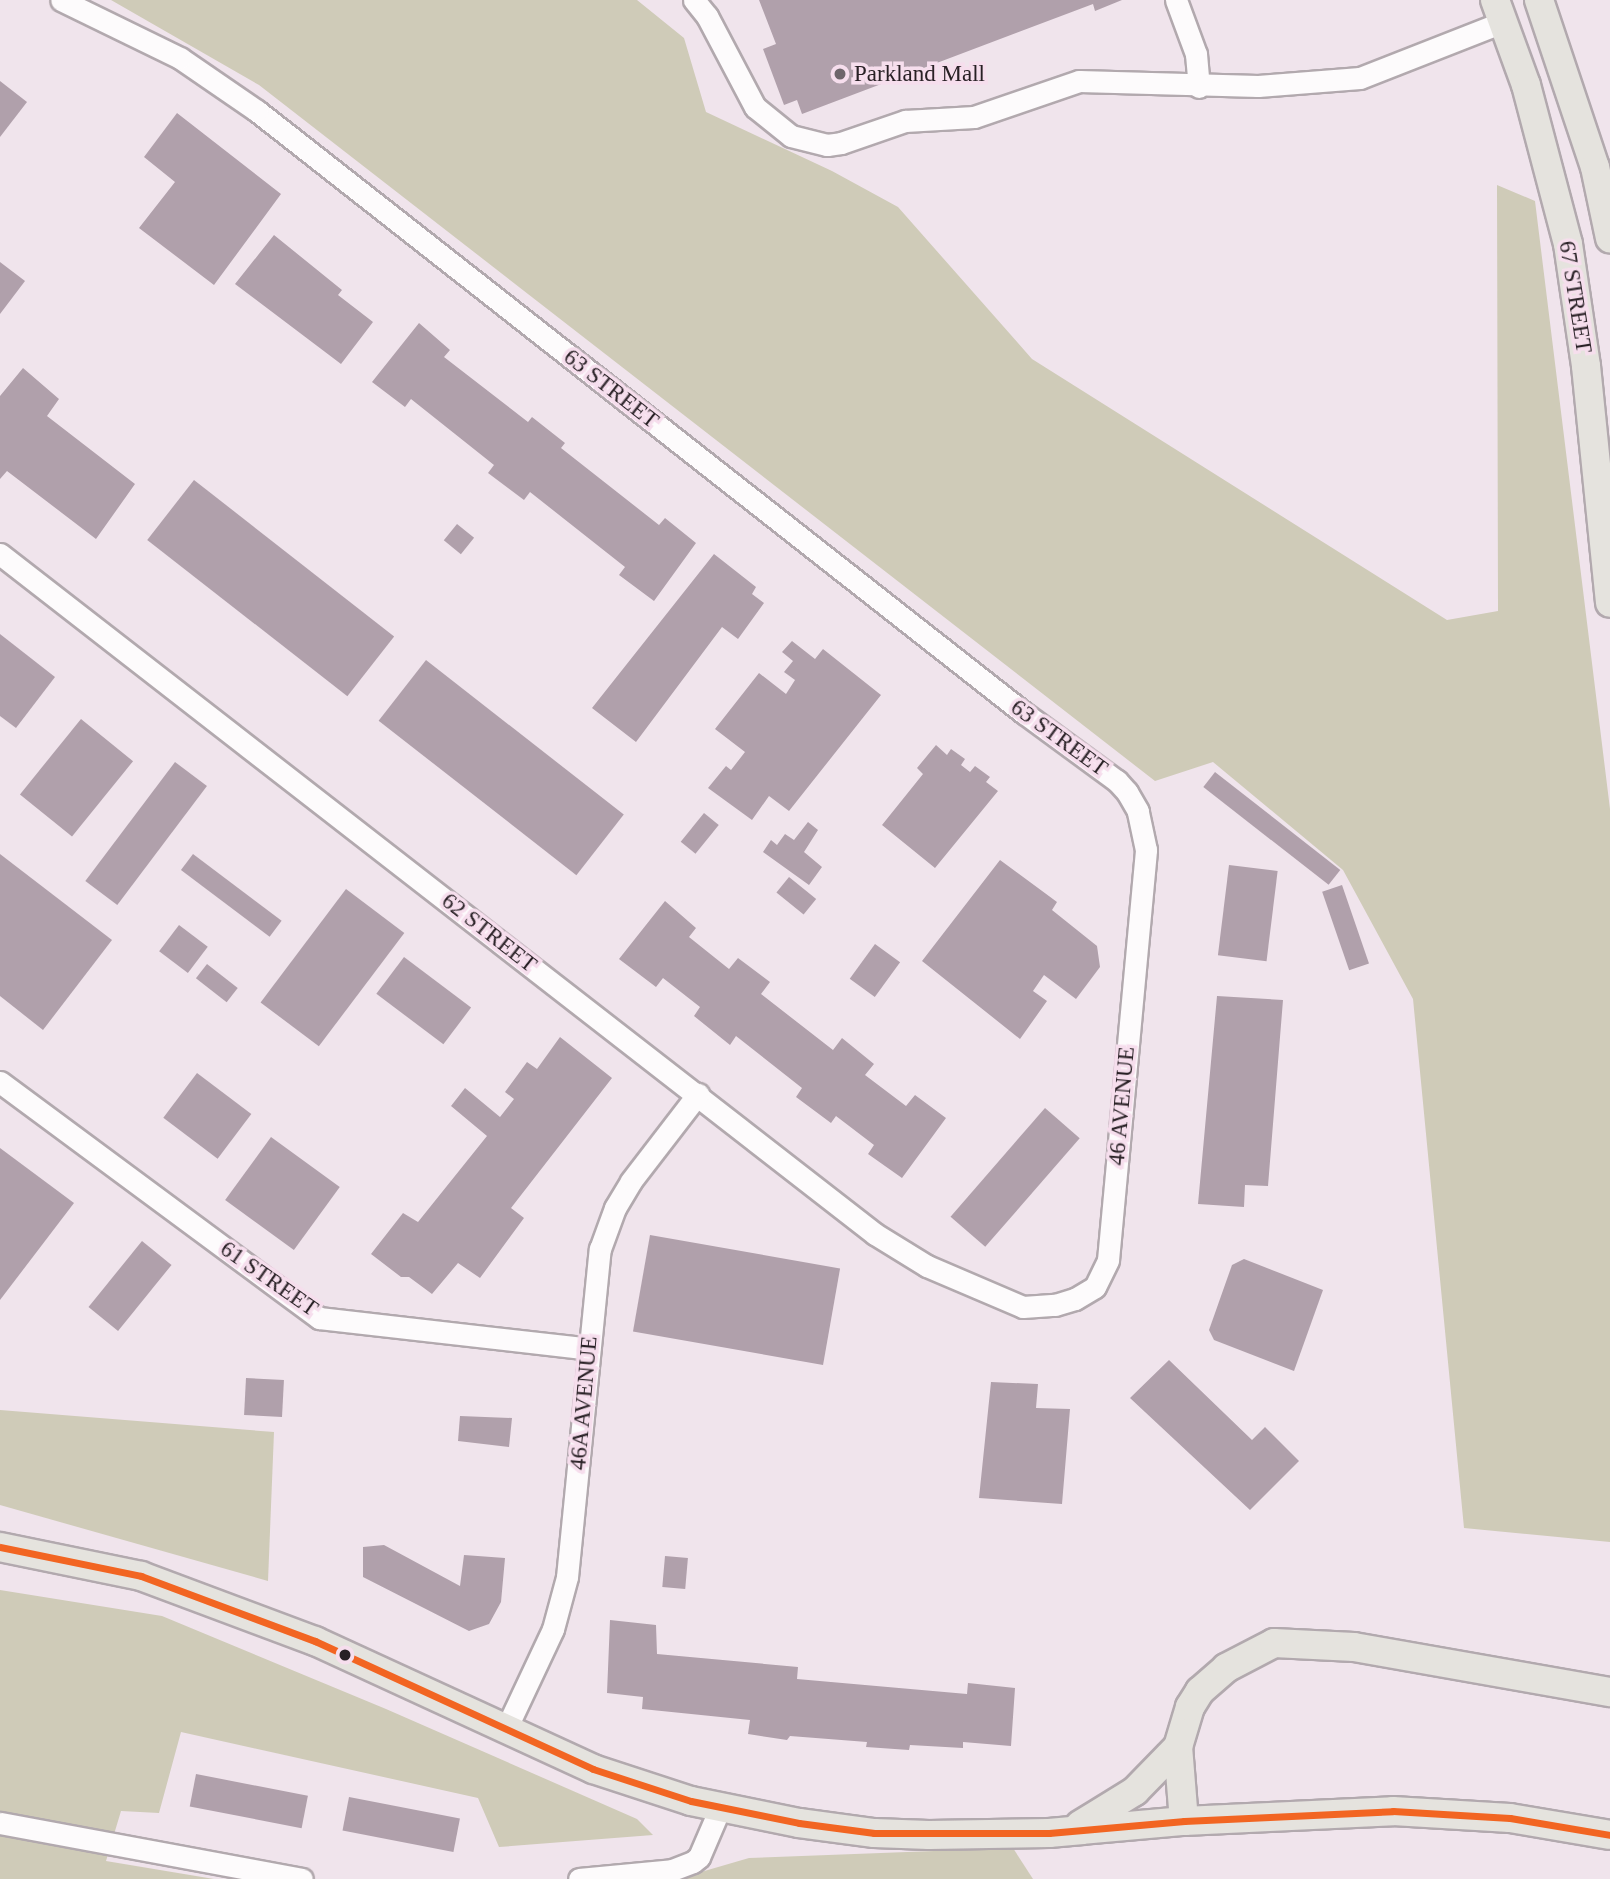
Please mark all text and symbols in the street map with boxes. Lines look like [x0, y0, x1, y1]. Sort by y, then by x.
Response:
place label: Parkland Mall [854, 60, 985, 88]
marker: Parkland Mall [832, 66, 848, 82]
street label: 67 STREET [1553, 239, 1597, 355]
street label: 63 STREET [558, 343, 664, 435]
street label: 63 STREET [1005, 694, 1113, 782]
street label: 62 STREET [436, 887, 542, 979]
street label: 46 AVENUE [1103, 1045, 1141, 1167]
street label: 61 STREET [215, 1235, 323, 1323]
street label: 46A AVENUE [564, 1334, 604, 1472]
unlabelled marker [338, 1648, 352, 1662]

